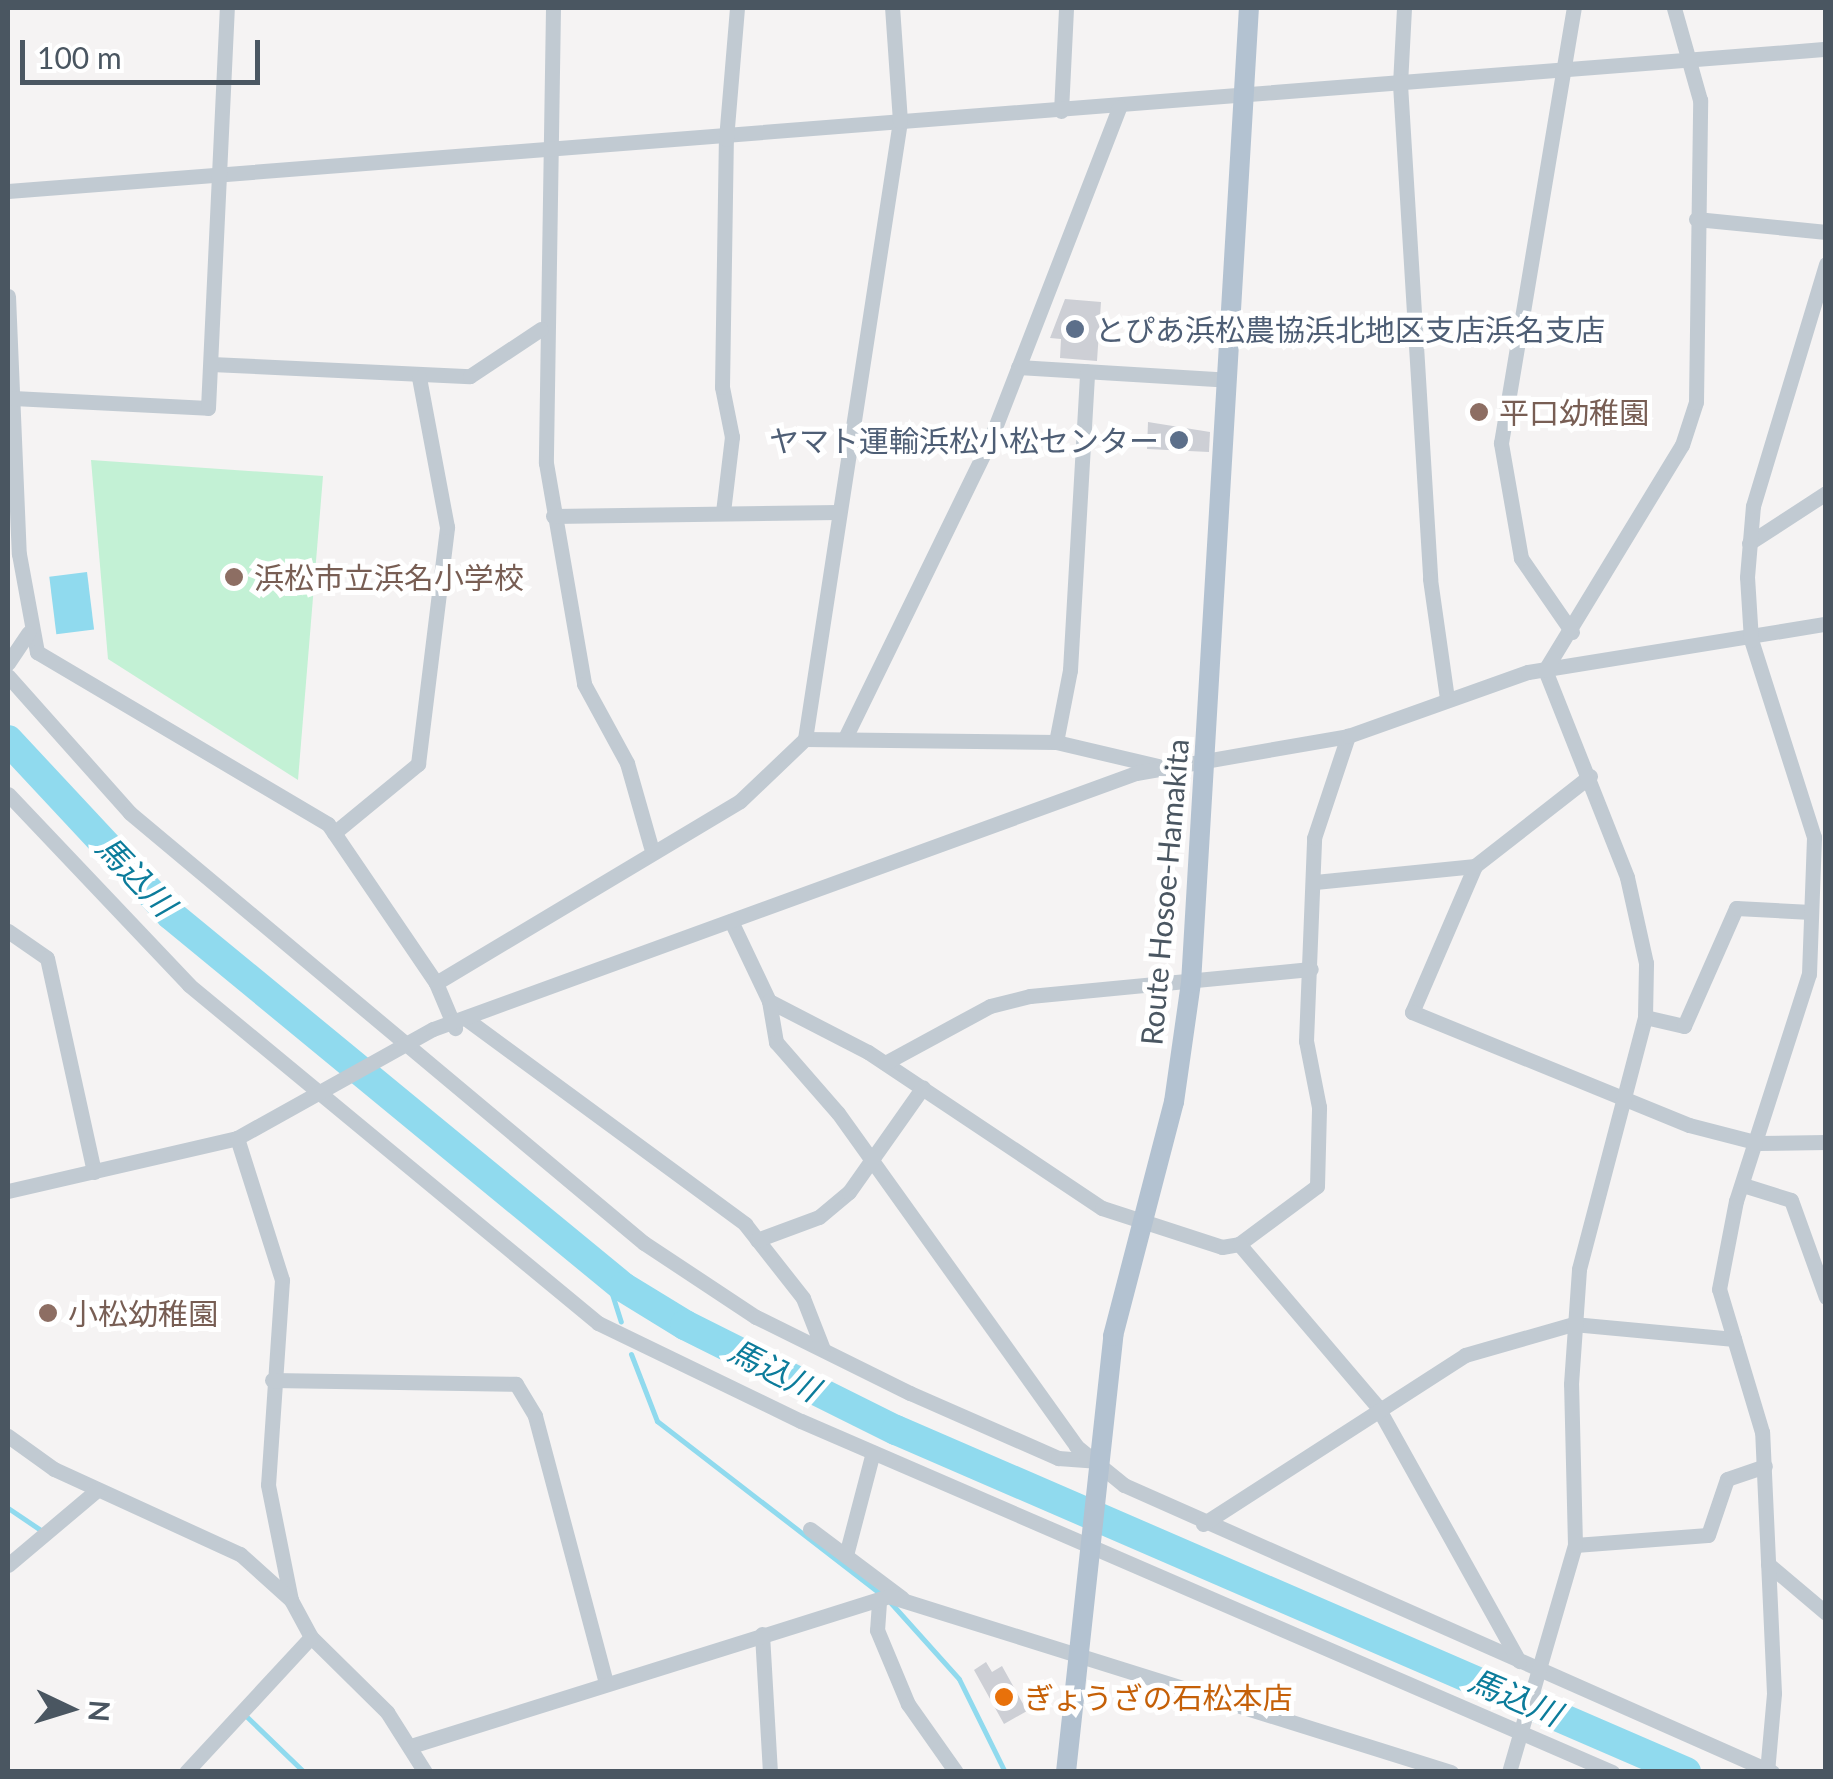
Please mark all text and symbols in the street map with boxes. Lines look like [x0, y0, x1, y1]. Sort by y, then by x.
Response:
scale bar [25, 20, 265, 82]
text: 100 m [37, 39, 122, 75]
place label: とぴあ浜松農協浜北地区支店浜名支店 [1095, 311, 1605, 347]
marker: とぴあ浜松農協浜北地区支店浜名支店 [1064, 318, 1086, 340]
place label: 平口幼稚園 [1499, 394, 1649, 430]
marker: 平口幼稚園 [1468, 401, 1490, 423]
place label: ヤマト運輸浜松小松センター [769, 422, 1159, 458]
marker: ヤマト運輸浜松小松センター [1168, 429, 1190, 451]
place label: 浜松市立浜名小学校 [254, 559, 524, 595]
marker: 浜松市立浜名小学校 [223, 566, 245, 588]
street label: Route Hosoe-Hamakita [1133, 737, 1195, 1047]
water label: 馬込川 [89, 828, 183, 924]
place label: 小松幼稚園 [68, 1295, 218, 1331]
marker: 小松幼稚園 [37, 1302, 59, 1324]
water label: 馬込川 [723, 1331, 825, 1409]
north arrow [20, 1659, 120, 1759]
water label: 馬込川 [1463, 1661, 1567, 1733]
place label: ぎょうざの石松本店 [1024, 1679, 1294, 1715]
marker: ぎょうざの石松本店 [993, 1686, 1015, 1708]
text: N [82, 1699, 118, 1723]

